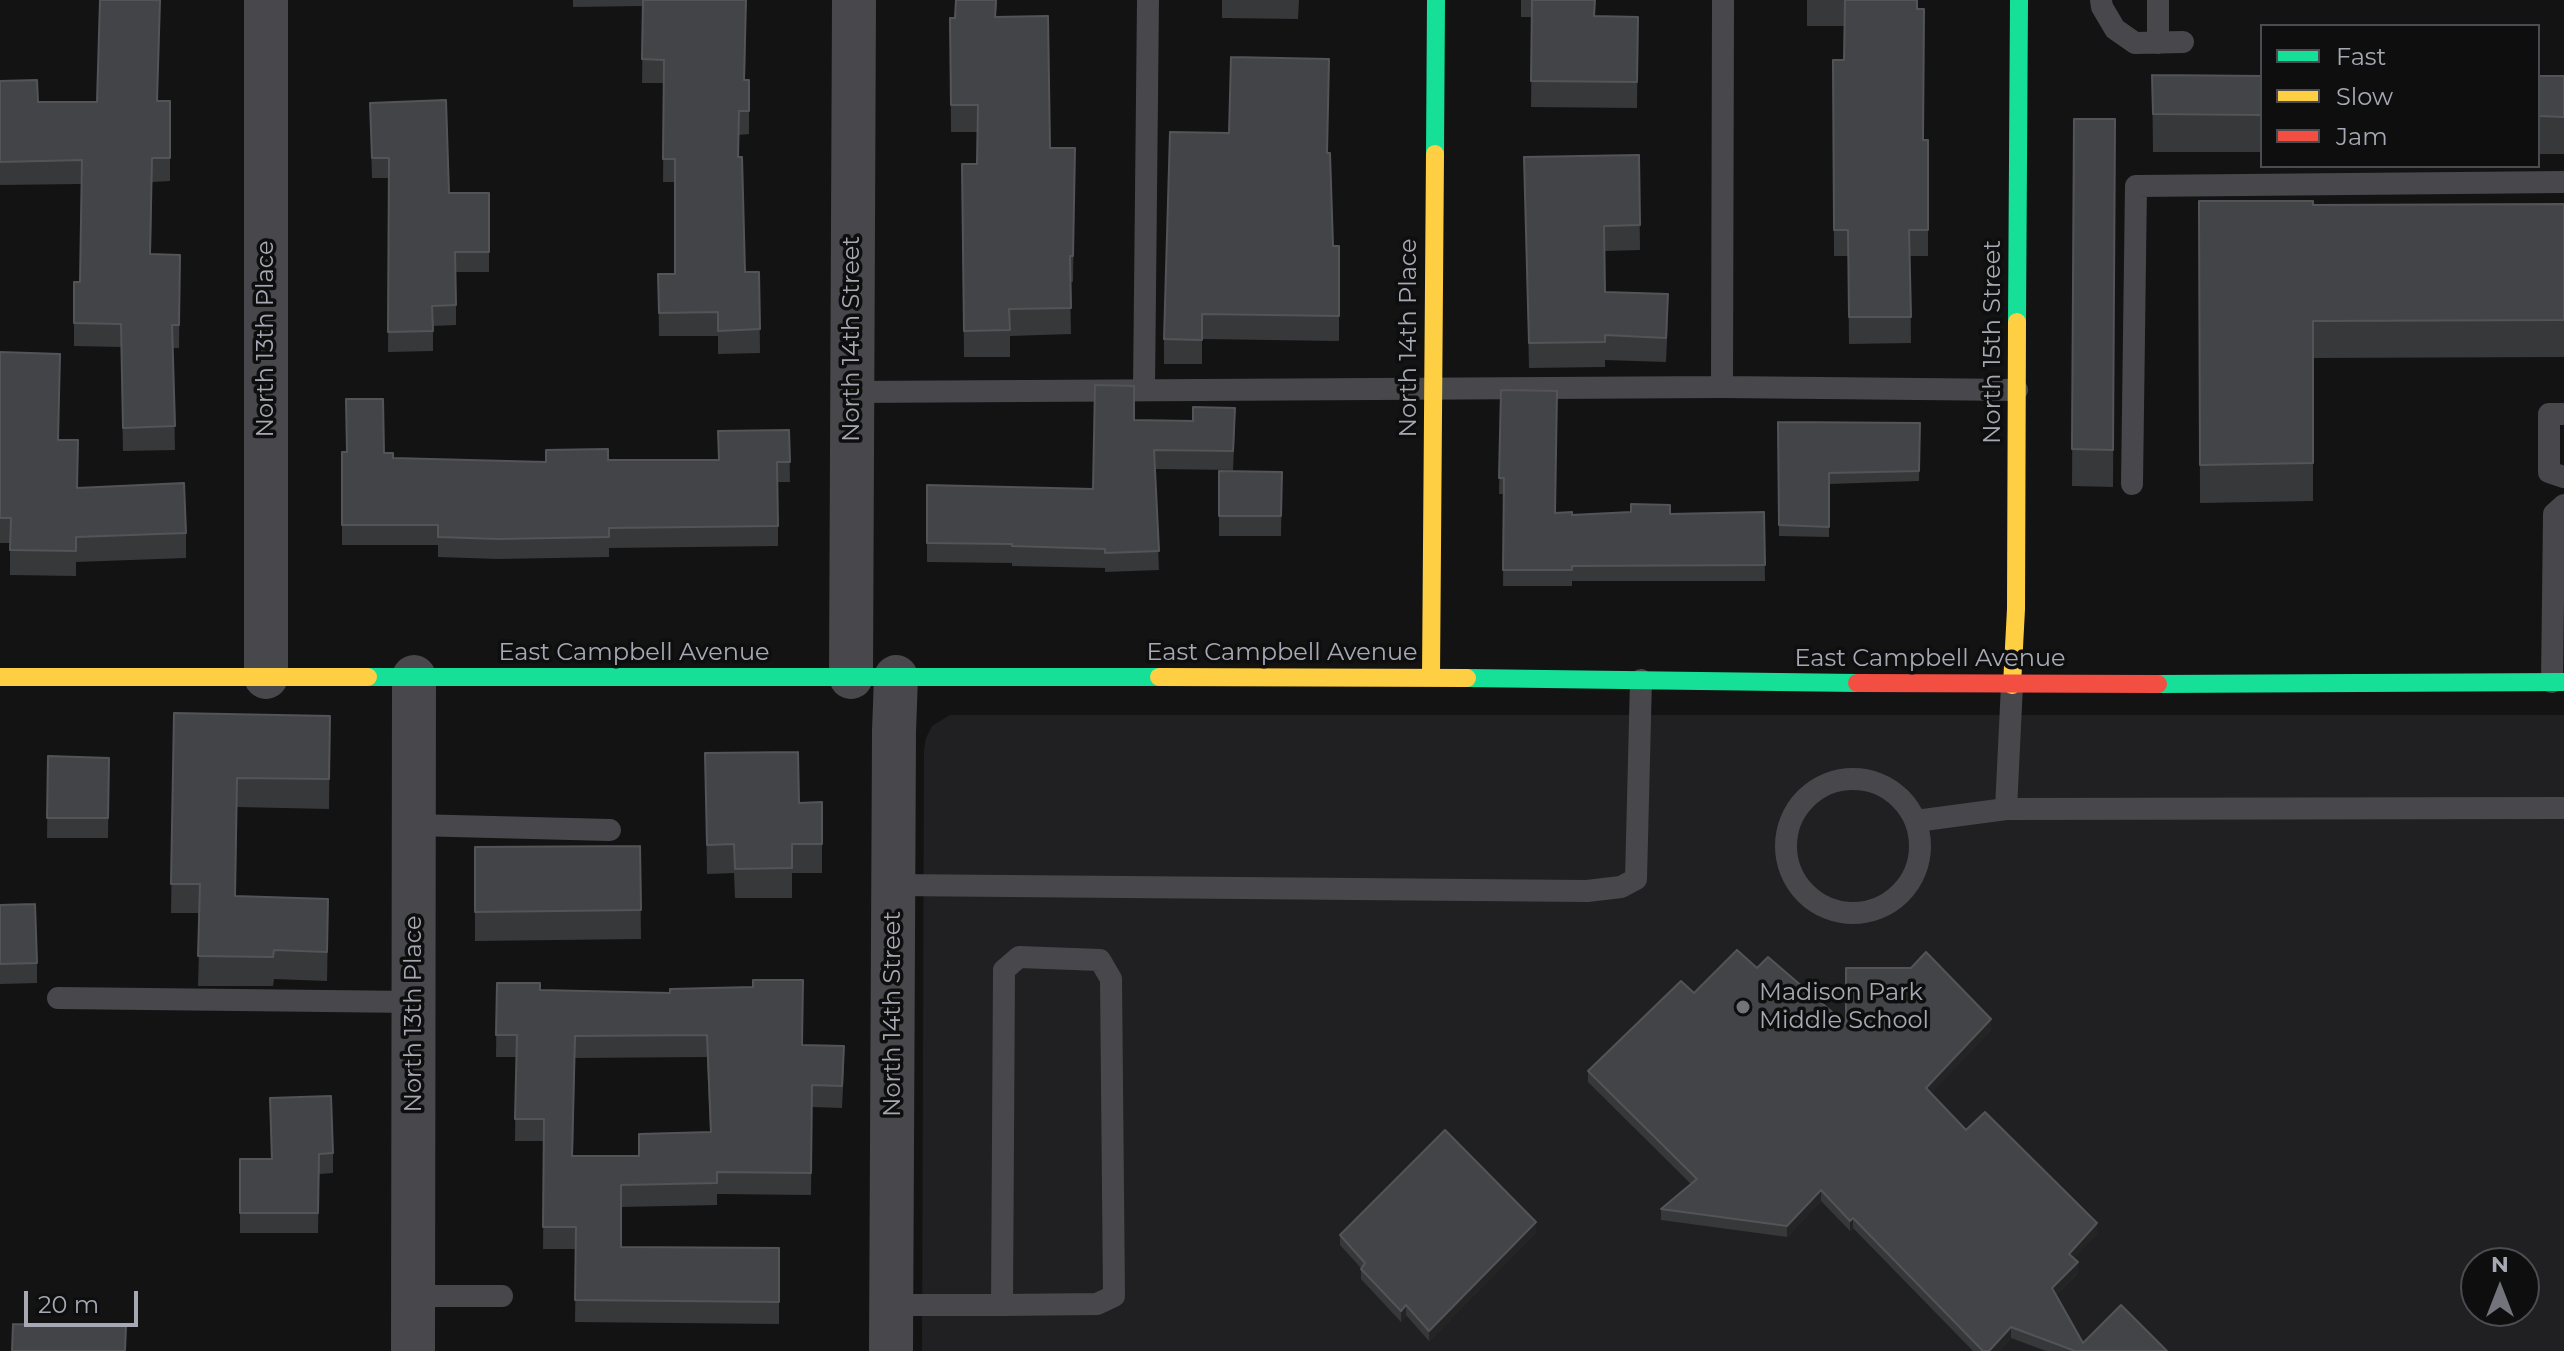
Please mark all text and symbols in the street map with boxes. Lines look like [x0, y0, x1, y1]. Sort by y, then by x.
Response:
legend [2260, 24, 2540, 168]
text: Fast [2336, 42, 2386, 71]
text: Slow [2336, 82, 2393, 111]
text: Jam [2336, 122, 2388, 151]
street label: North 14th Street [838, 236, 866, 442]
street label: North 14th Place [1395, 238, 1423, 438]
street label: North 15th Street [1979, 240, 2007, 444]
street label: North 13th Place [252, 241, 280, 437]
street label: East Campbell Avenue [498, 639, 770, 667]
street label: East Campbell Avenue [1146, 639, 1418, 667]
street label: East Campbell Avenue [1794, 645, 2066, 673]
street label: North 14th Street [879, 911, 907, 1117]
street label: North 13th Place [400, 916, 428, 1112]
place label: Madison Park Middle School [1759, 979, 1929, 1035]
marker: Madison Park Middle School [1734, 998, 1752, 1016]
north arrow [2460, 1247, 2540, 1327]
text: N [2491, 1251, 2509, 1278]
scale bar [28, 1275, 142, 1325]
text: 20 m [38, 1290, 99, 1319]

